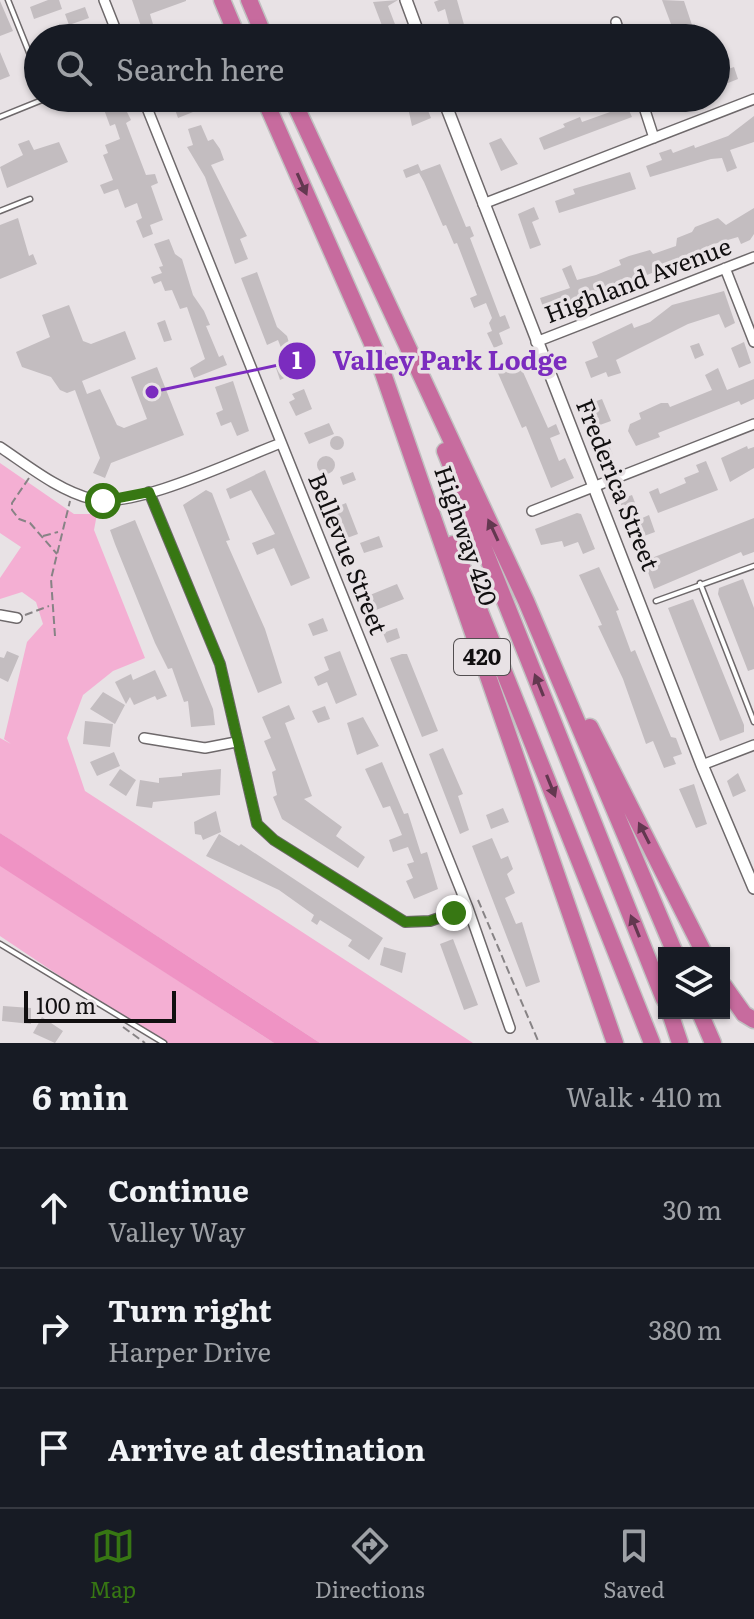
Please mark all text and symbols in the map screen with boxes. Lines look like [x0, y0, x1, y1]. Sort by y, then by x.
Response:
search box [24, 24, 730, 112]
icon: search [52, 46, 96, 90]
text: Search here [116, 46, 284, 90]
one-way arrow [295, 173, 309, 196]
street label: Highland Avenue [539, 227, 736, 330]
callout: Valley Park Lodge [277, 336, 584, 386]
text: Valley Park Lodge [333, 339, 567, 378]
text: 1 [292, 341, 302, 376]
street label: Frederica Street [569, 393, 670, 575]
street label: Highway 420 [427, 460, 508, 610]
street label: Bellevue Street [301, 467, 398, 639]
route start [85, 483, 121, 519]
one-way arrow [486, 519, 500, 542]
road number: 420 [454, 639, 510, 675]
one-way arrow [532, 673, 545, 697]
one-way arrow [544, 774, 557, 798]
one-way arrow [637, 822, 650, 845]
route end [436, 895, 472, 931]
one-way arrow [628, 914, 641, 938]
map controls [658, 947, 730, 1019]
button: layers [658, 947, 730, 1019]
scale bar [24, 987, 176, 1023]
text: 100 m [36, 988, 96, 1021]
text: 6 min [32, 1070, 129, 1120]
text: Walk · 410 m [566, 1076, 722, 1115]
text: Continue [108, 1167, 249, 1211]
icon: ahead [32, 1186, 76, 1230]
text: 30 m [662, 1189, 722, 1228]
text: Valley Way [108, 1211, 245, 1250]
text: Turn right [108, 1287, 272, 1331]
icon: right [32, 1306, 76, 1350]
text: 380 m [648, 1309, 722, 1348]
text: Harper Drive [108, 1331, 271, 1370]
icon: arrive [32, 1426, 76, 1470]
text: Arrive at destination [108, 1426, 425, 1470]
tab: Map [89, 1524, 136, 1605]
tab: Directions [315, 1524, 425, 1605]
tab: Saved [603, 1524, 665, 1605]

